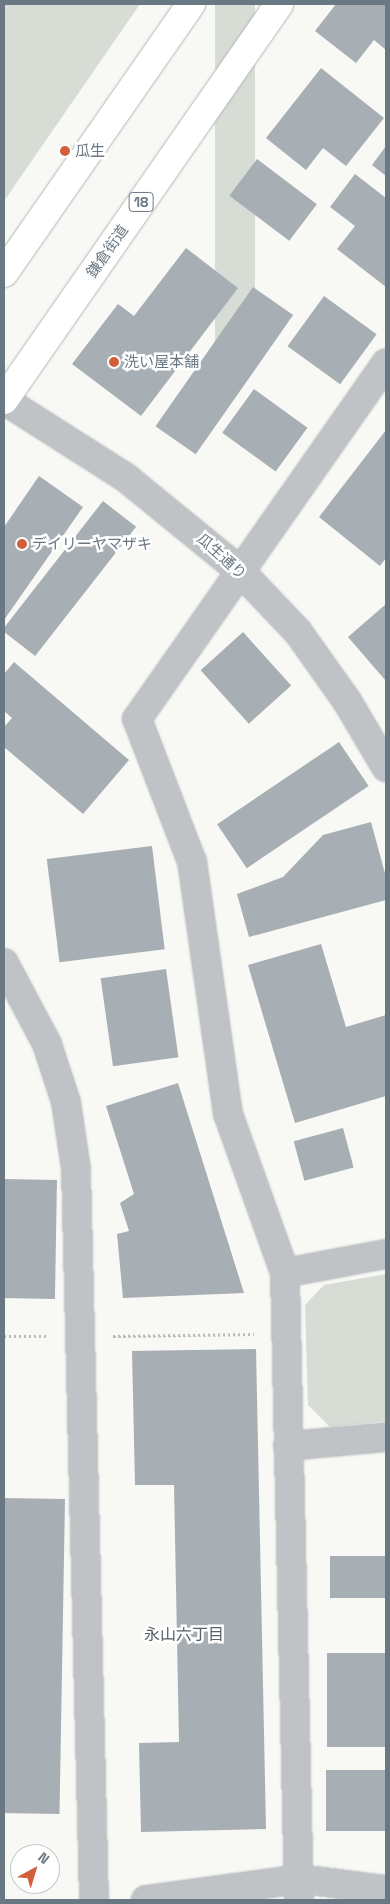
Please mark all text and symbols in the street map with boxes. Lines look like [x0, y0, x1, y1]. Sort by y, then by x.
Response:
place label: 瓜生 [75, 142, 105, 160]
marker: 瓜生 [59, 145, 71, 157]
road number: 18 [128, 190, 154, 213]
street label: 鎌倉街道 [82, 221, 132, 281]
place label: 洗い屋本舗 [124, 353, 199, 371]
marker: 洗い屋本舗 [108, 356, 120, 368]
street label: 瓜生通り [194, 529, 250, 583]
place label: デイリーヤマザキ [32, 535, 152, 553]
marker: デイリーヤマザキ [16, 538, 28, 550]
district label: 永山六丁目 [144, 1625, 224, 1645]
north arrow [10, 1844, 60, 1894]
text: N [34, 1848, 53, 1868]

